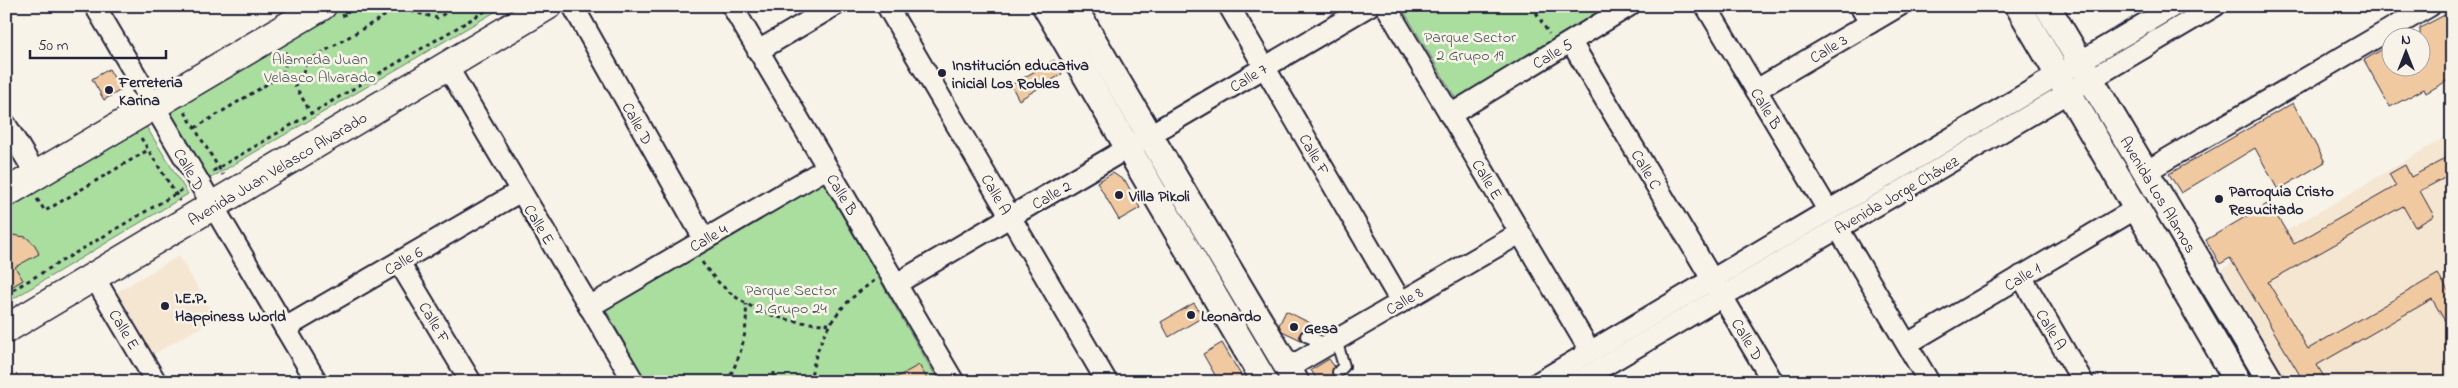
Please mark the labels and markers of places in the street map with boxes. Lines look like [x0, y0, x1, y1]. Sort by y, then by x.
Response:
place label: Institución educativa inicial Los Robles [952, 54, 1089, 96]
marker: Institución educativa inicial Los Robles [936, 67, 948, 79]
place label: Ferreteria Karina [118, 71, 183, 113]
marker: Ferreteria Karina [103, 84, 115, 96]
place label: Parroquia Cristo Resucitado [2228, 180, 2334, 222]
place label: Villa Pikoli [1128, 185, 1190, 209]
marker: Villa Pikoli [1113, 189, 1125, 201]
marker: Parroquia Cristo Resucitado [2213, 193, 2225, 205]
place label: I.E.P. Happiness World [175, 287, 286, 329]
marker: I.E.P. Happiness World [159, 300, 171, 312]
place label: Leonardo [1201, 305, 1261, 329]
marker: Leonardo [1185, 309, 1197, 321]
place label: Gesa [1304, 317, 1338, 341]
marker: Gesa [1288, 321, 1300, 333]

